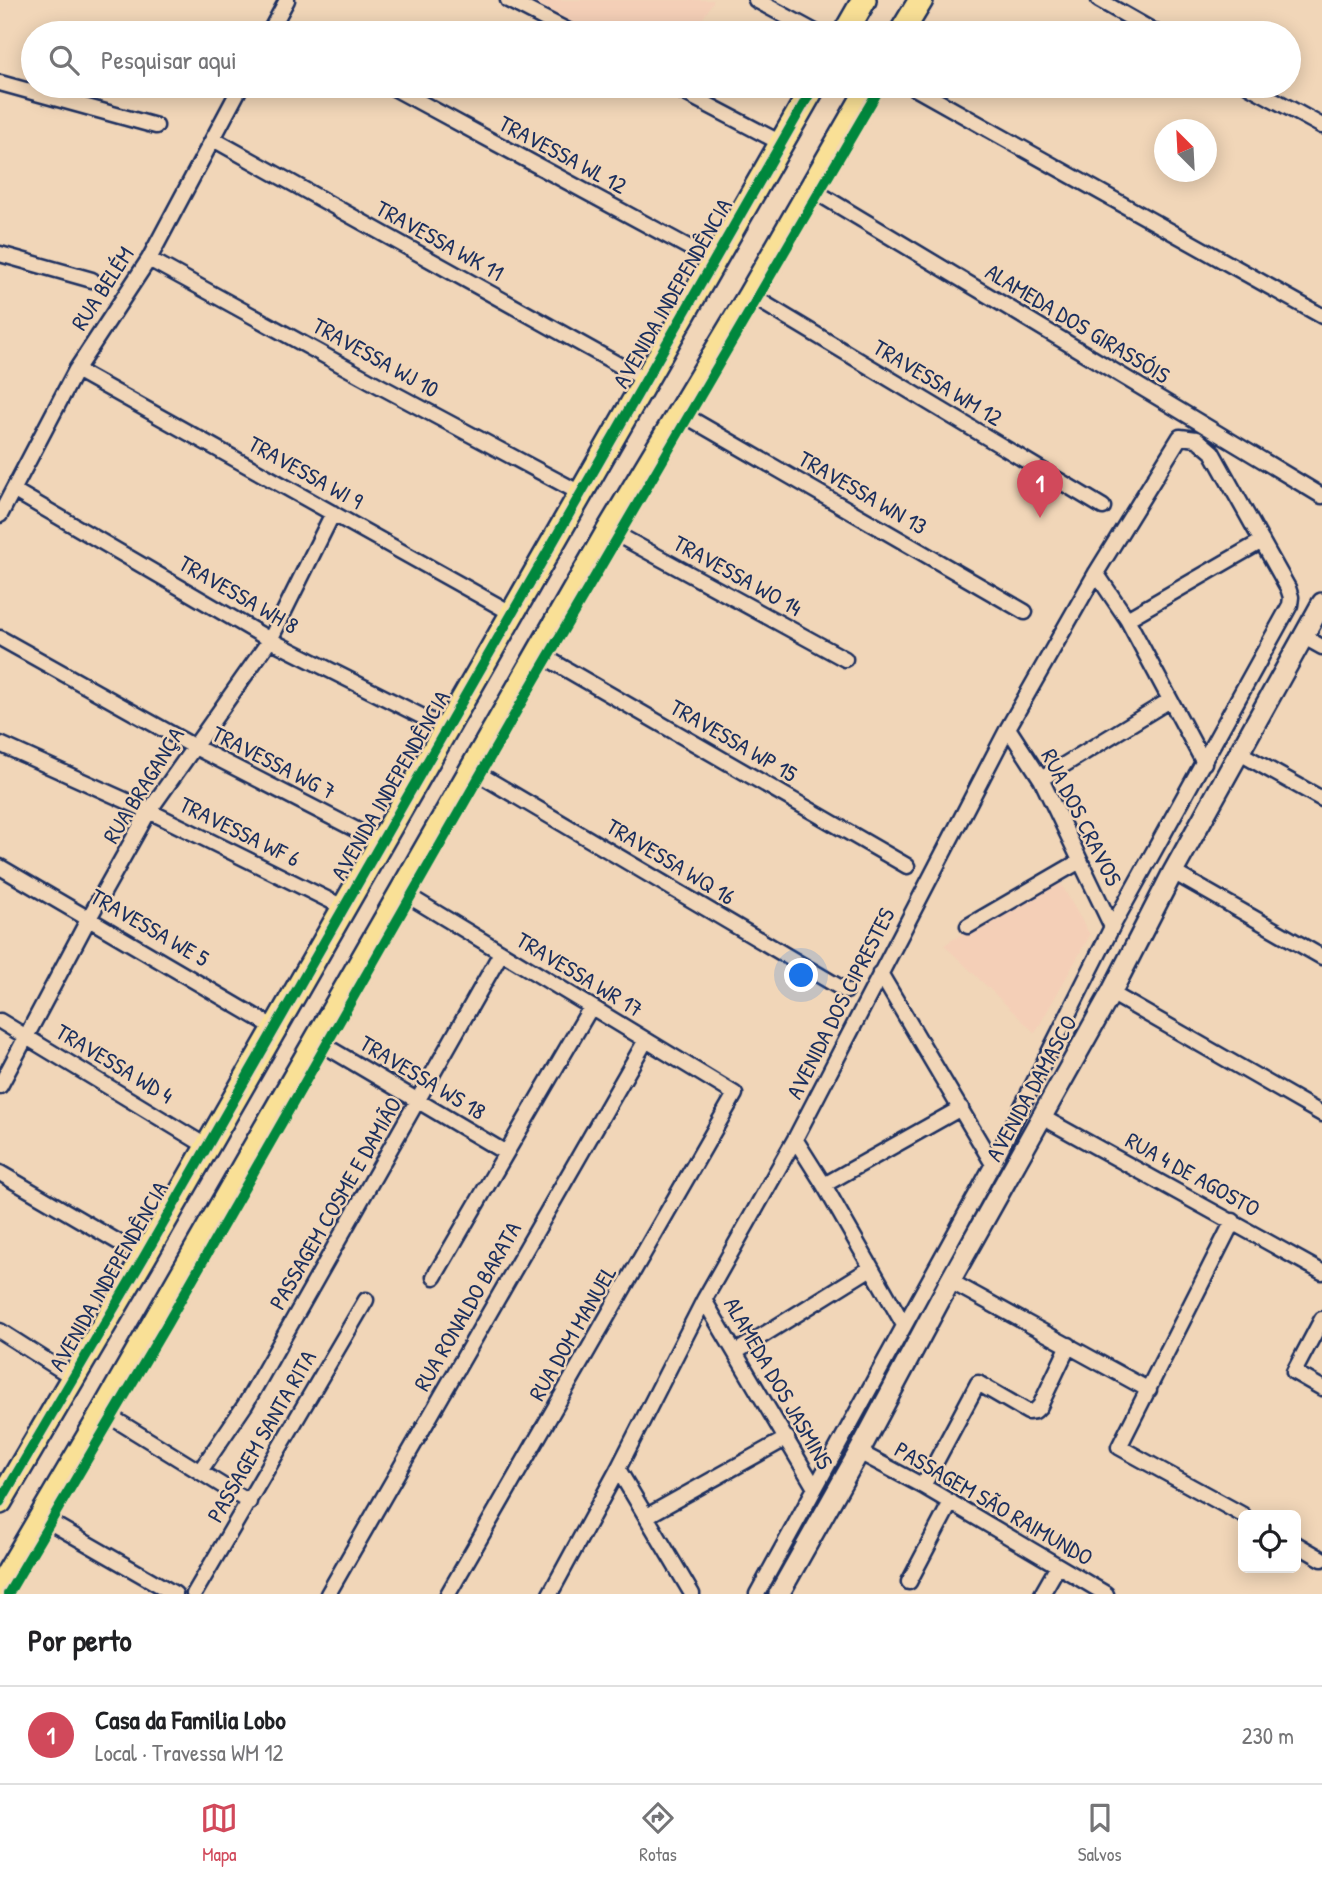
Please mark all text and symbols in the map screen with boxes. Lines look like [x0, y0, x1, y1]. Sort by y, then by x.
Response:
search box [21, 21, 1301, 98]
icon: search [45, 41, 83, 79]
text: Pesquisar aqui [101, 42, 237, 77]
street label: TRAVESSA WL 12 [494, 107, 632, 201]
north arrow [1154, 119, 1217, 182]
street label: TRAVESSA WK 11 [371, 192, 509, 288]
street label: AVENIDA INDEPENDÊNCIA [605, 193, 739, 393]
street label: RUA BELÉM [63, 240, 141, 336]
street label: ALAMEDA DOS GIRASSÓIS [980, 256, 1176, 391]
street label: TRAVESSA WJ 10 [307, 310, 445, 404]
street label: TRAVESSA WM 12 [868, 331, 1009, 433]
street label: TRAVESSA WI 9 [243, 428, 369, 516]
street label: TRAVESSA WN 13 [793, 443, 933, 541]
pin: 1 [1017, 460, 1063, 518]
street label: TRAVESSA WO 14 [668, 527, 808, 623]
street label: TRAVESSA WH 8 [174, 547, 305, 641]
street label: AVENIDA INDEPENDÊNCIA [323, 685, 457, 885]
street label: TRAVESSA WP 15 [665, 691, 803, 789]
street label: TRAVESSA WG 7 [207, 718, 341, 806]
street label: RUA BRAGANÇA [95, 721, 191, 849]
street label: RUA DOS CRAVOS [1034, 743, 1130, 891]
street label: TRAVESSA WF 6 [175, 788, 305, 874]
street label: TRAVESSA WQ 16 [601, 810, 741, 912]
street label: TRAVESSA WE 5 [85, 880, 215, 974]
street label: AVENIDA DOS CIPRESTES [778, 902, 902, 1104]
street label: TRAVESSA WR 17 [511, 924, 649, 1024]
your location [784, 958, 818, 992]
street label: AVENIDA DAMASCO [978, 1009, 1084, 1167]
street label: TRAVESSA WD 4 [50, 1016, 180, 1110]
street label: TRAVESSA WS 18 [354, 1027, 492, 1127]
street label: PASSAGEM COSME E DAMIÃO [261, 1091, 409, 1315]
street label: RUA 4 DE AGOSTO [1120, 1124, 1266, 1224]
street label: AVENIDA INDEPENDÊNCIA [41, 1176, 175, 1376]
street label: RUA RONALDO BARATA [406, 1216, 528, 1396]
street label: RUA DOM MANUEL [521, 1260, 623, 1406]
street label: ALAMEDA DOS JASMINS [717, 1291, 841, 1475]
street label: PASSAGEM SANTA RITA [199, 1344, 323, 1528]
street label: PASSAGEM SÃO RAIMUNDO [889, 1434, 1099, 1572]
map controls [1238, 1510, 1301, 1573]
button: locate [1238, 1510, 1301, 1573]
text: Por perto [28, 1620, 132, 1660]
text: Casa da Familia Lobo [95, 1702, 286, 1737]
text: 1 [47, 1720, 55, 1751]
text: 230 m [1242, 1720, 1294, 1751]
text: Local · Travessa WM 12 [95, 1737, 283, 1768]
tab: Mapa [200, 1799, 238, 1867]
tab: Rotas [639, 1799, 677, 1867]
tab: Salvos [1078, 1799, 1122, 1867]

